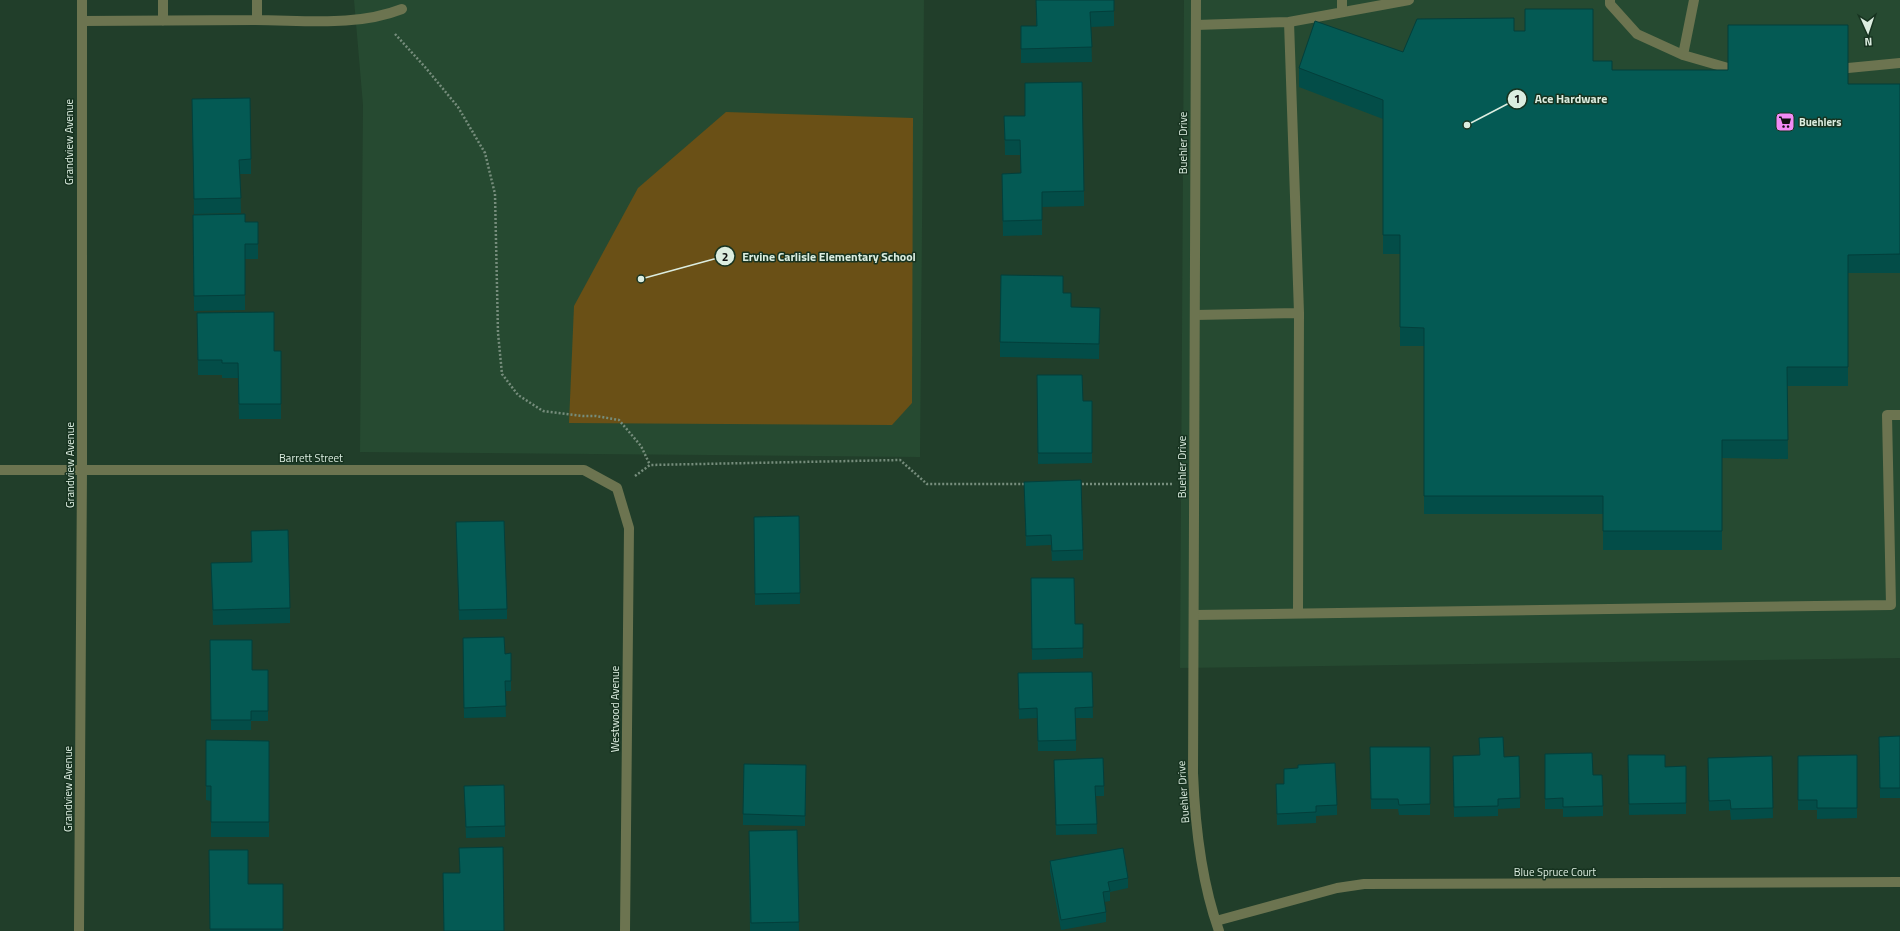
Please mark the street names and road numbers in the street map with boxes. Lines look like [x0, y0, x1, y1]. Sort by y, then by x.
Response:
street label: Grandview Avenue [61, 98, 77, 185]
street label: Buehler Drive [1175, 111, 1191, 174]
street label: Grandview Avenue [62, 421, 78, 508]
street label: Buehler Drive [1174, 435, 1190, 498]
street label: Barrett Street [279, 450, 343, 466]
street label: Westwood Avenue [607, 665, 623, 752]
street label: Grandview Avenue [60, 745, 76, 832]
street label: Buehler Drive [1173, 760, 1193, 824]
street label: Blue Spruce Court [1514, 864, 1596, 880]

